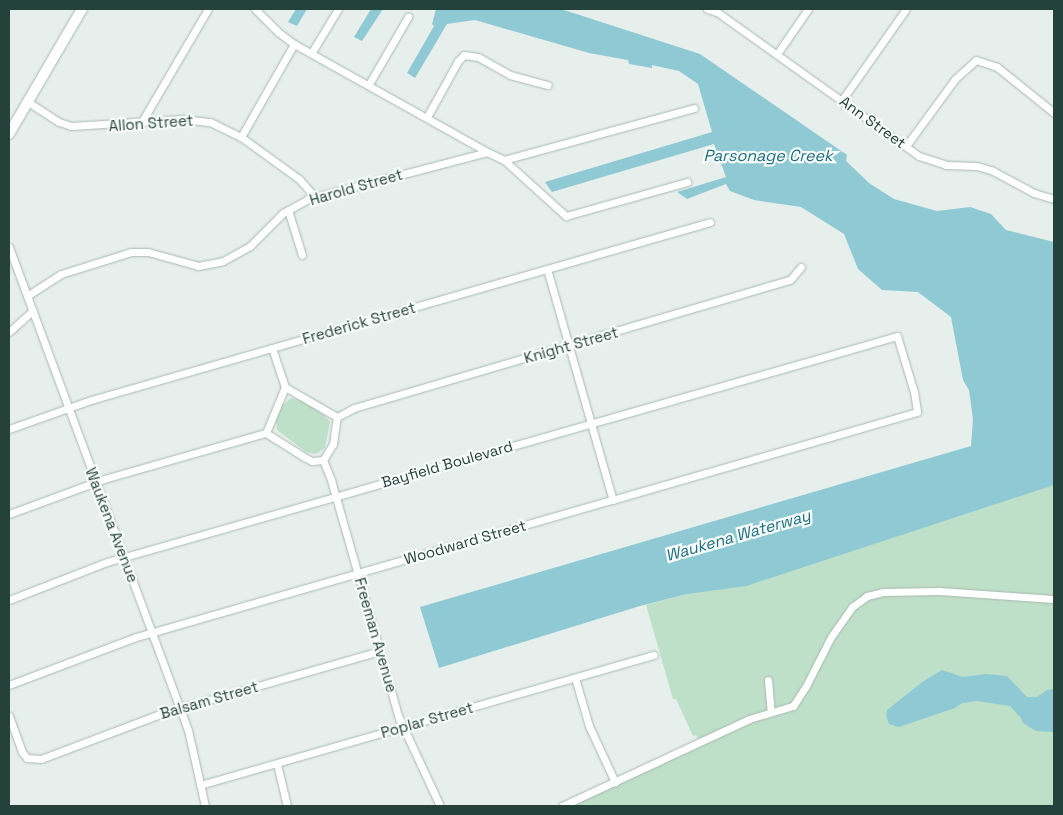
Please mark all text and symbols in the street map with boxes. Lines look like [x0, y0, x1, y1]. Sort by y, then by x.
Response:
street label: Ann Street [836, 92, 910, 152]
street label: Allon Street [108, 111, 194, 135]
water label: Parsonage Creek [703, 146, 833, 166]
street label: Harold Street [307, 165, 405, 209]
street label: Frederick Street [300, 298, 418, 348]
street label: Knight Street [522, 323, 620, 367]
street label: Bayfield Boulevard [379, 437, 515, 491]
street label: Waukena Avenue [82, 465, 142, 585]
water label: Waukena Waterway [663, 506, 813, 566]
street label: Woodward Street [402, 516, 528, 568]
street label: Freeman Avenue [351, 575, 401, 695]
street label: Balsam Street [158, 677, 260, 723]
street label: Poplar Street [379, 698, 475, 742]

